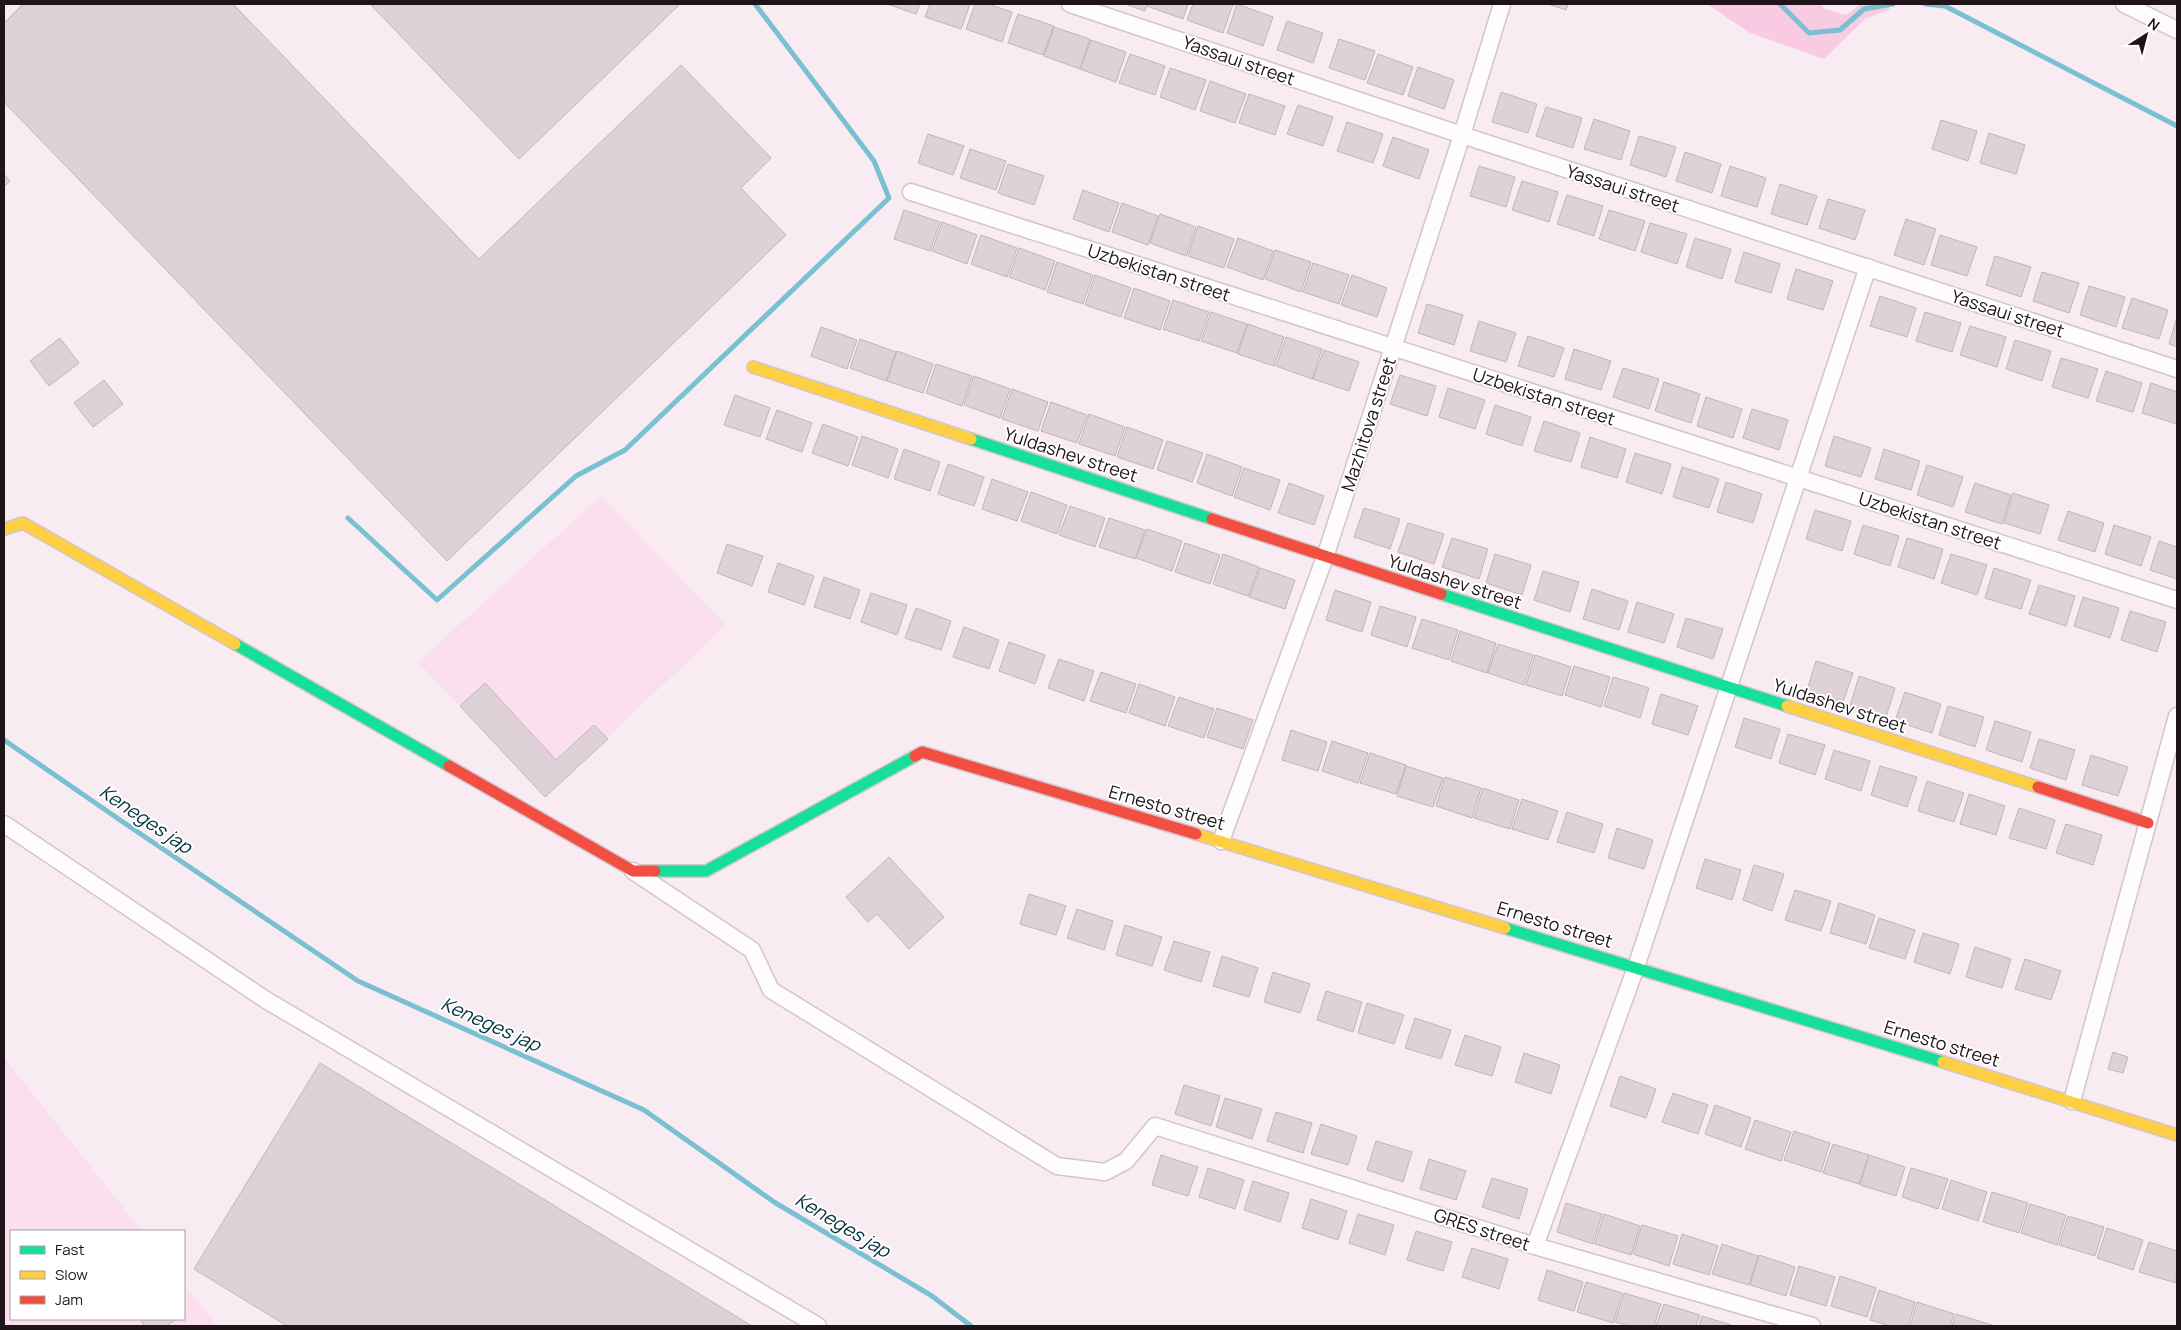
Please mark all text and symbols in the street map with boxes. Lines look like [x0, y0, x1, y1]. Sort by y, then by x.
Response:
north arrow [2121, 10, 2171, 60]
text: N [2144, 13, 2164, 35]
street label: Yassaui street [1180, 30, 1298, 90]
street label: Yassaui street [1564, 158, 1682, 218]
street label: Uzbekistan street [1085, 238, 1233, 306]
street label: Yassaui street [1949, 283, 2067, 343]
street label: Mazhitova street [1335, 354, 1401, 494]
street label: Uzbekistan street [1470, 362, 1618, 430]
street label: Yuldashev street [1001, 421, 1141, 487]
street label: Uzbekistan street [1856, 486, 2004, 554]
street label: Yuldashev street [1385, 548, 1525, 614]
street label: Yuldashev street [1770, 672, 1910, 738]
water label: Keneges jap [95, 778, 199, 860]
street label: Ernesto street [1106, 779, 1228, 835]
street label: Ernesto street [1494, 895, 1616, 953]
water label: Keneges jap [437, 990, 546, 1058]
street label: Ernesto street [1881, 1014, 2003, 1072]
water label: Keneges jap [791, 1186, 897, 1264]
street label: GRES street [1431, 1202, 1533, 1256]
legend [10, 1230, 185, 1320]
text: Fast [55, 1239, 84, 1260]
text: Slow [55, 1264, 88, 1285]
text: Jam [55, 1289, 83, 1310]

